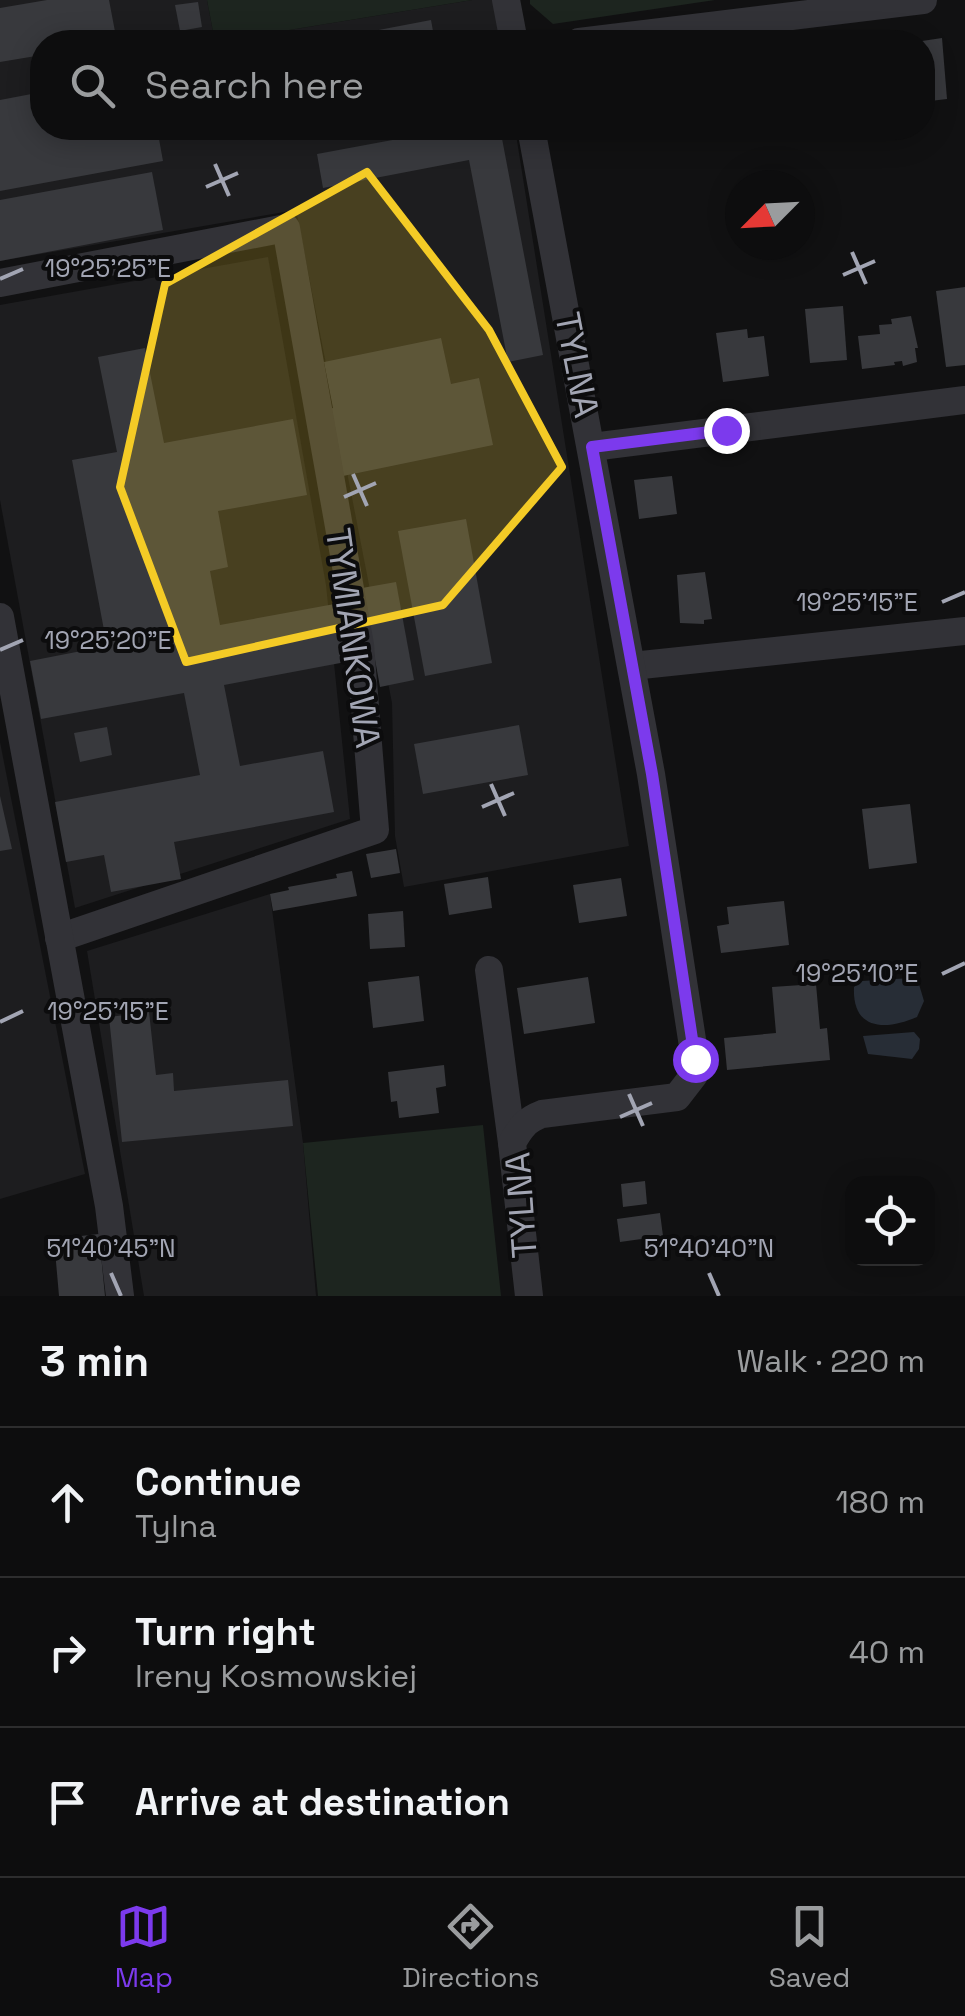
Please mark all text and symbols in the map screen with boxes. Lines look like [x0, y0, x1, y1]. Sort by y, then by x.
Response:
search box [30, 30, 935, 140]
icon: search [65, 58, 120, 113]
text: Search here [145, 61, 364, 109]
north arrow [725, 170, 815, 260]
text: 19°25'25"E [45, 252, 171, 284]
street label: TYLNA [545, 309, 609, 421]
route end [704, 408, 750, 454]
street label: TYMIANKOWA [316, 525, 390, 751]
text: 19°25'15"E [796, 586, 918, 618]
text: 19°25'20"E [44, 624, 172, 656]
text: 19°25'10"E [796, 957, 918, 989]
text: 19°25'15"E [47, 995, 169, 1027]
route start [673, 1037, 719, 1083]
street label: TYLNA [495, 1150, 547, 1260]
map controls [845, 1176, 935, 1266]
button: locate [845, 1176, 935, 1266]
text: 51°40'45"N [46, 1232, 176, 1264]
text: 51°40'40"N [644, 1232, 774, 1264]
text: 3 min [40, 1335, 149, 1388]
text: Walk · 220 m [737, 1341, 925, 1381]
text: Continue [135, 1458, 301, 1506]
icon: ahead [40, 1475, 95, 1530]
text: 180 m [835, 1482, 925, 1522]
text: Tylna [135, 1506, 217, 1546]
text: Turn right [135, 1608, 316, 1656]
icon: right [40, 1625, 95, 1680]
text: 40 m [849, 1632, 925, 1672]
text: Ireny Kosmowskiej [135, 1656, 417, 1696]
icon: arrive [40, 1775, 95, 1830]
text: Arrive at destination [135, 1778, 510, 1826]
tab: Map [115, 1899, 173, 1995]
tab: Directions [402, 1899, 539, 1995]
tab: Saved [769, 1899, 850, 1995]

